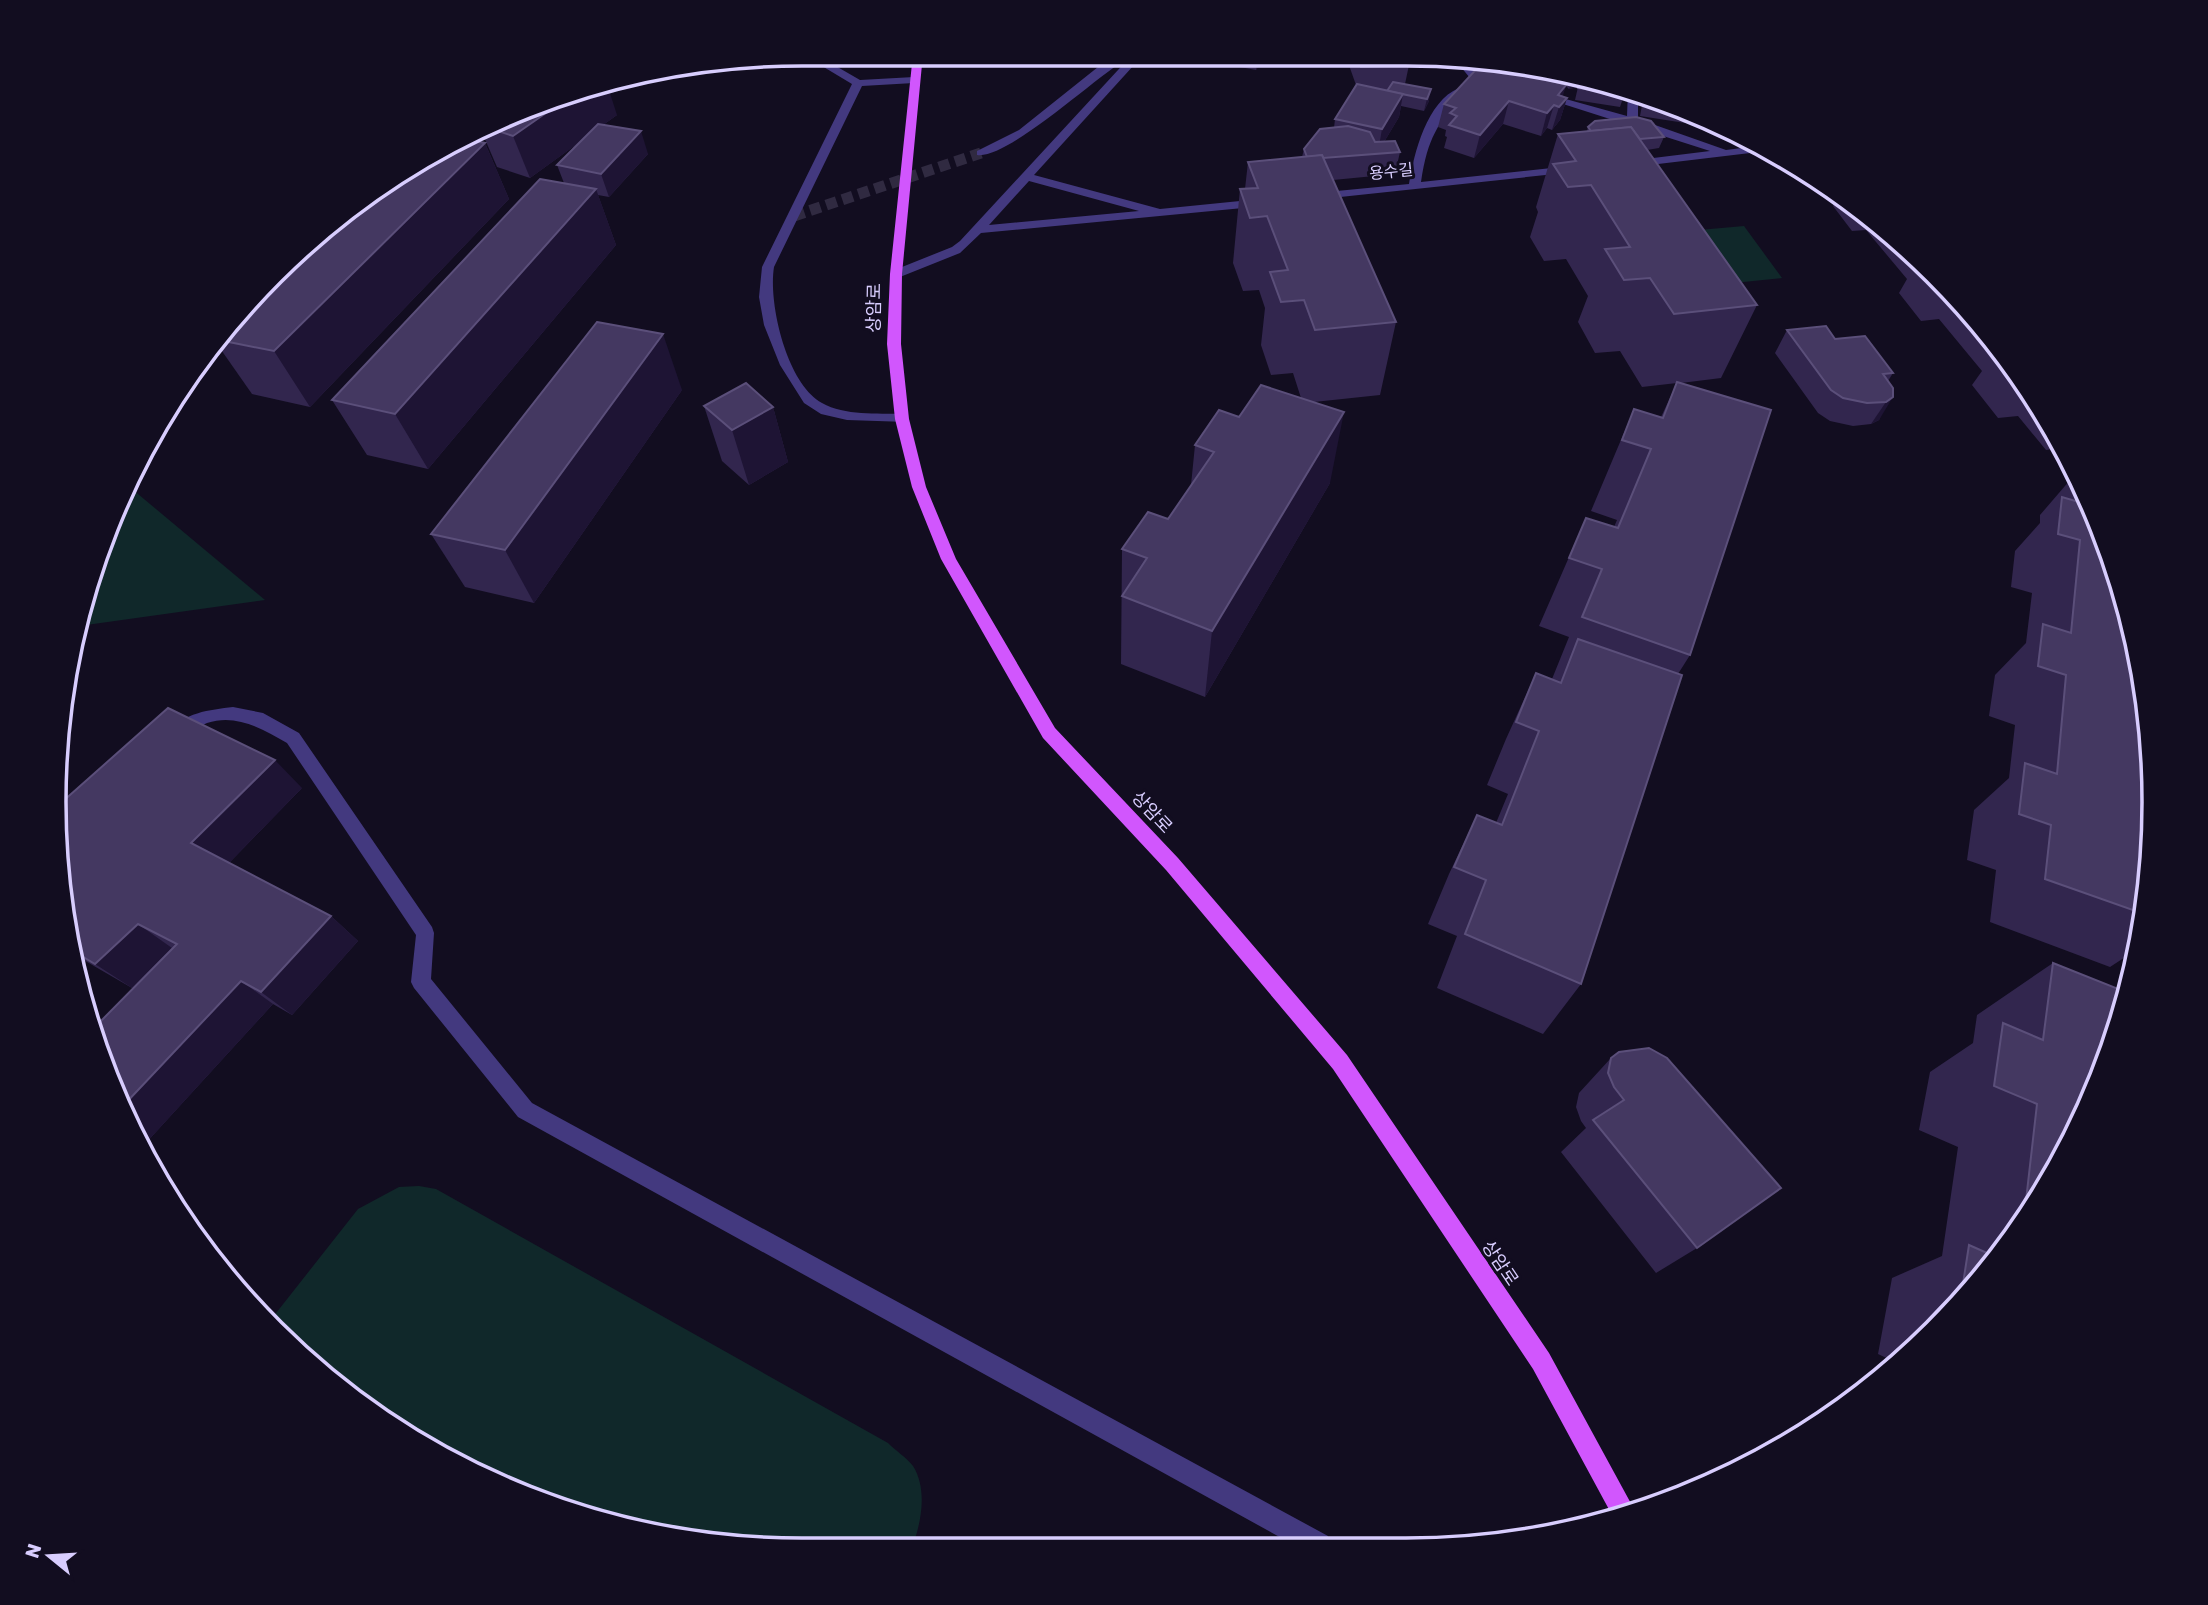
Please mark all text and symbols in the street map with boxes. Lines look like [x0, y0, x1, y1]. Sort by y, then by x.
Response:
street label: 용수길 [1368, 160, 1414, 183]
street label: 상암로 [863, 283, 885, 333]
street label: 상암로 [1127, 786, 1177, 838]
street label: 상암로 [1477, 1236, 1523, 1290]
north arrow [14, 1521, 84, 1591]
text: N [20, 1541, 46, 1561]

